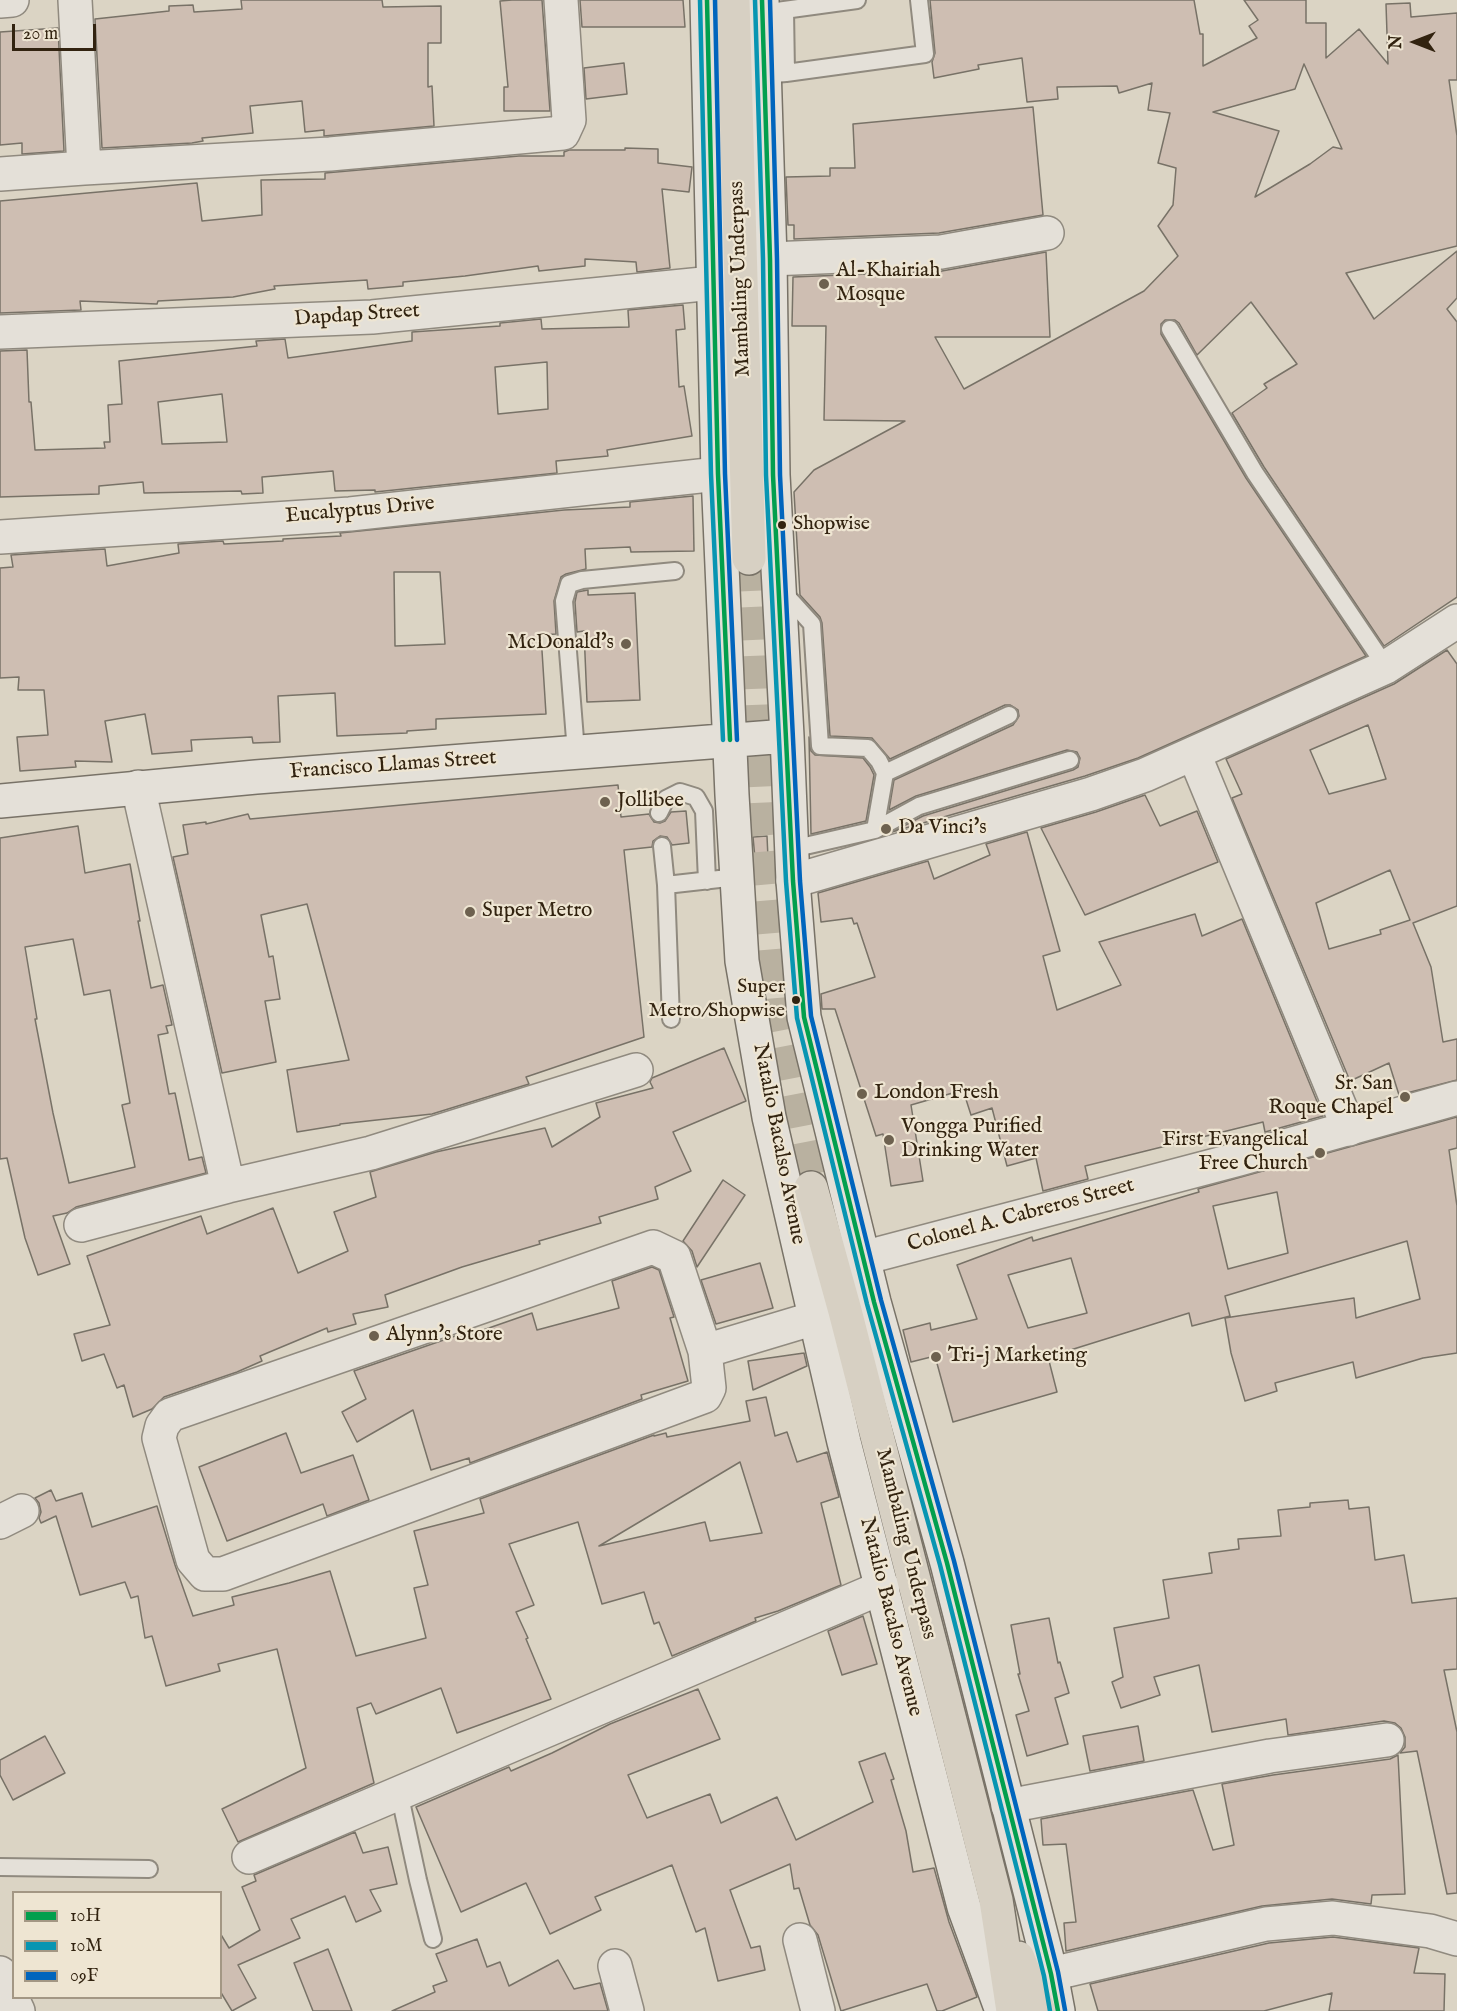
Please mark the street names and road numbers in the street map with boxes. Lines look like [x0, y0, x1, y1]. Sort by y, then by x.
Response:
street label: Mambaling Underpass [725, 181, 757, 377]
street label: Dapdap Street [293, 299, 421, 333]
street label: Eucalyptus Drive [284, 492, 436, 530]
street label: Francisco Llamas Street [289, 746, 497, 786]
street label: Natalio Bacalso Avenue [746, 1041, 810, 1247]
street label: Colonel A. Cabreros Street [905, 1174, 1137, 1258]
street label: Mambaling Underpass [869, 1446, 941, 1642]
street label: Natalio Bacalso Avenue [853, 1515, 927, 1719]

